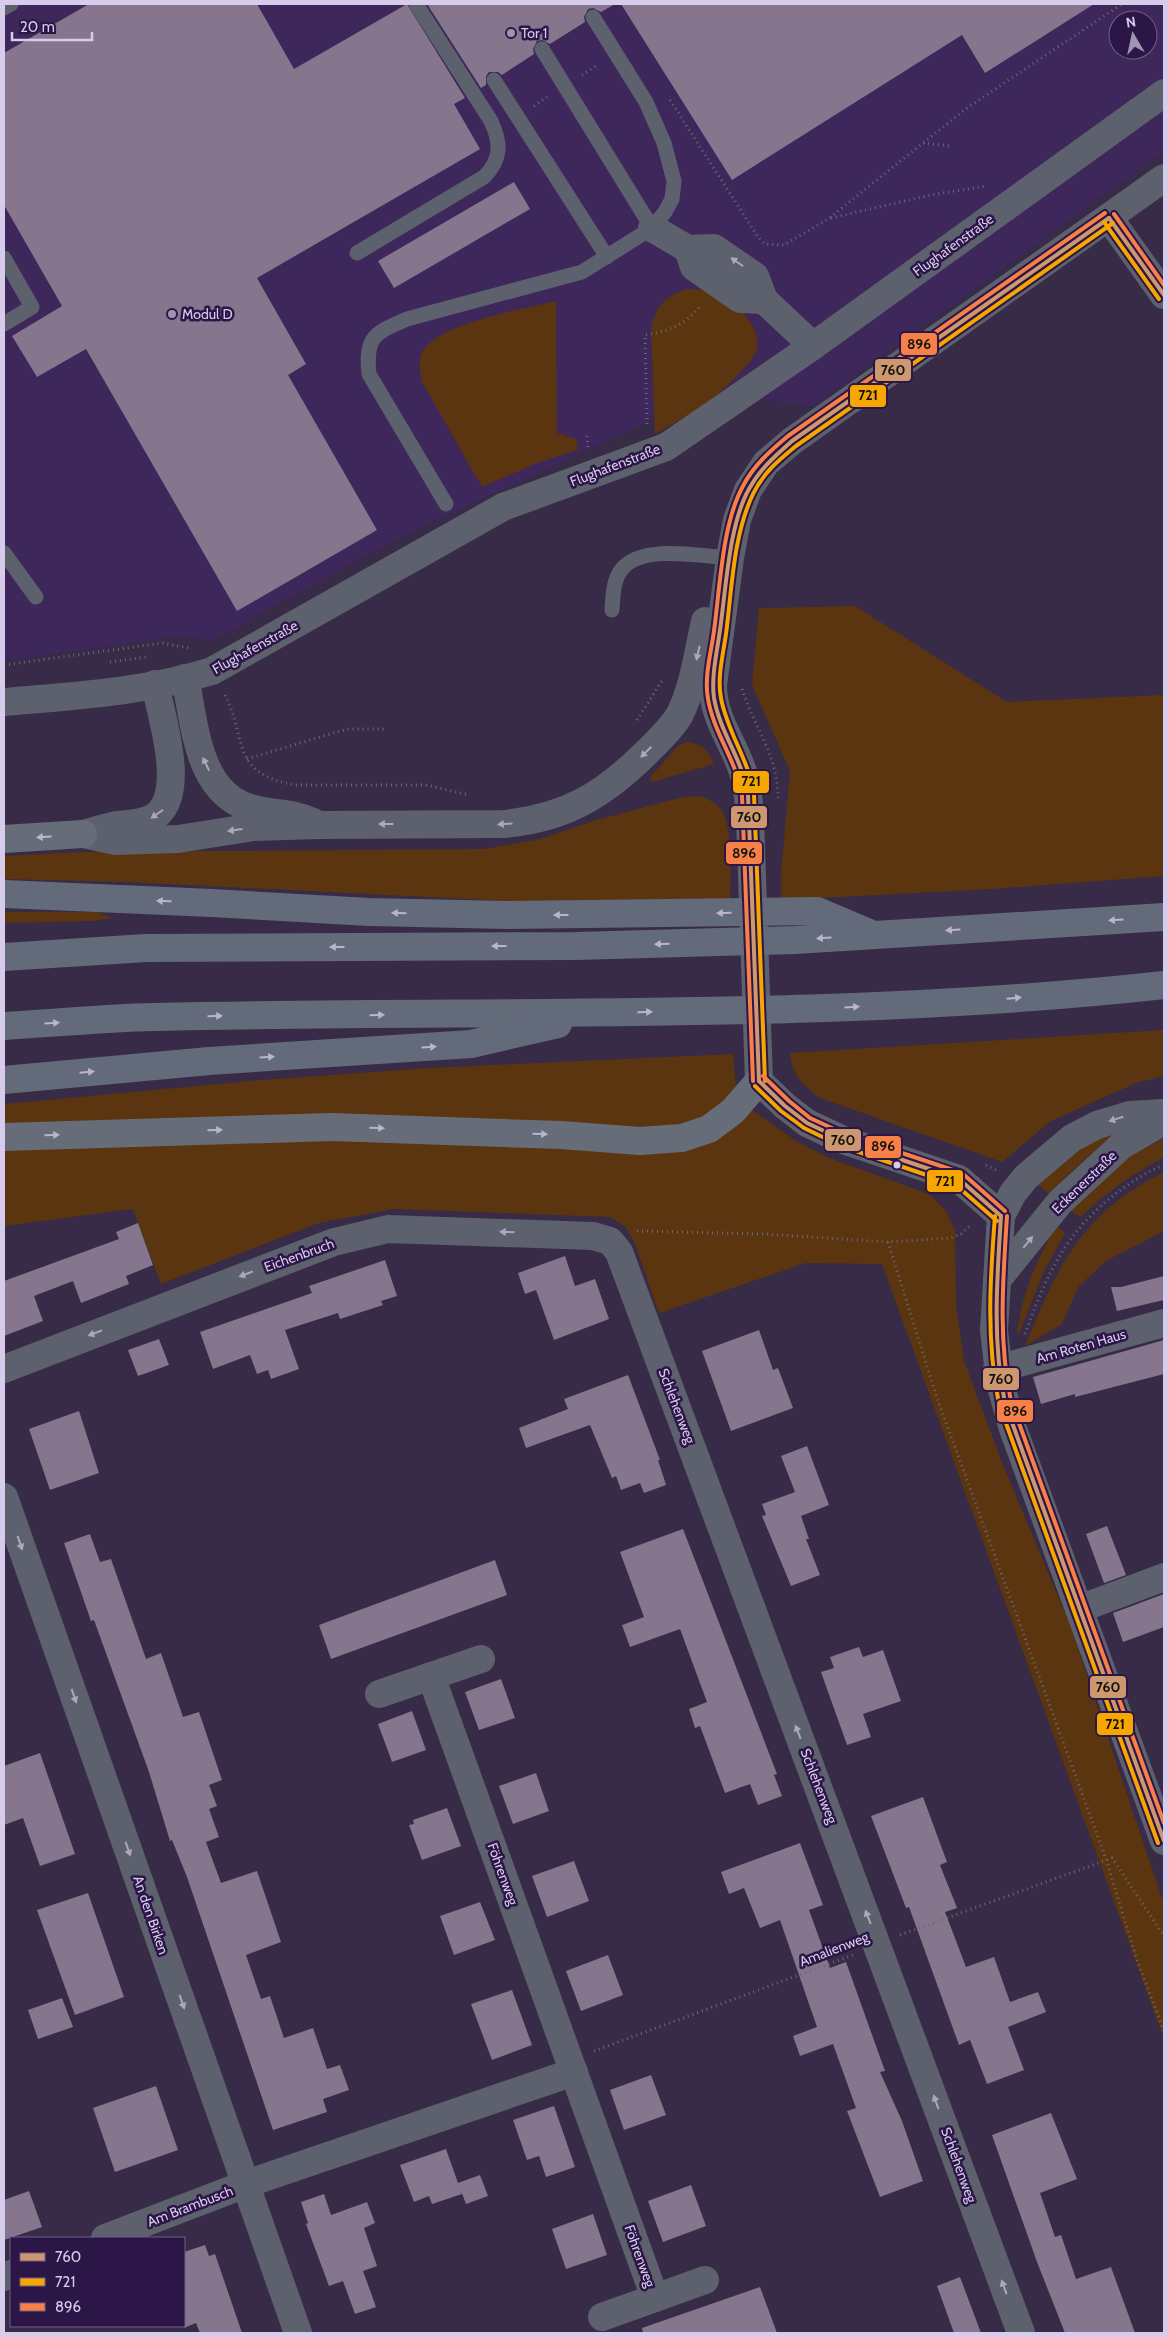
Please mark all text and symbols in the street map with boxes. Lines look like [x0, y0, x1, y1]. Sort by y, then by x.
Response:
scale bar [12, 10, 92, 42]
north arrow [1108, 10, 1158, 60]
text: N [1125, 12, 1137, 32]
text: 20 m [20, 18, 55, 36]
place label: Tor 1 [521, 24, 547, 42]
marker: Tor 1 [505, 27, 517, 39]
street label: Flughafenstraße [909, 210, 997, 280]
one-way arrow [730, 258, 743, 268]
place label: Modul D [182, 305, 233, 323]
marker: Modul D [166, 308, 178, 320]
line badge: 896 [900, 332, 938, 356]
text: 896 [907, 335, 931, 353]
line badge: 760 [874, 358, 912, 382]
text: 760 [881, 361, 905, 379]
line badge: 721 [849, 384, 887, 408]
text: 721 [858, 386, 878, 404]
street label: Flughafenstraße [567, 440, 663, 490]
street label: Flughafenstraße [209, 616, 301, 678]
one-way arrow [694, 645, 702, 660]
one-way arrow [641, 746, 653, 758]
one-way arrow [201, 757, 210, 772]
line badge: 721 [732, 770, 770, 794]
text: 721 [741, 772, 761, 790]
line badge: 760 [730, 805, 768, 829]
text: 760 [737, 808, 761, 826]
one-way arrow [150, 809, 164, 819]
one-way arrow [378, 820, 394, 828]
one-way arrow [497, 820, 513, 828]
one-way arrow [227, 826, 243, 834]
one-way arrow [35, 833, 51, 841]
line badge: 896 [725, 841, 763, 865]
text: 896 [732, 844, 756, 862]
one-way arrow [155, 897, 171, 905]
one-way arrow [391, 909, 407, 917]
one-way arrow [716, 910, 732, 918]
one-way arrow [553, 911, 569, 919]
one-way arrow [1107, 916, 1123, 924]
one-way arrow [945, 926, 961, 934]
one-way arrow [816, 935, 832, 943]
one-way arrow [653, 940, 669, 948]
one-way arrow [491, 942, 507, 950]
one-way arrow [328, 943, 344, 951]
one-way arrow [1006, 994, 1022, 1002]
one-way arrow [844, 1003, 860, 1011]
one-way arrow [637, 1008, 653, 1016]
one-way arrow [369, 1010, 385, 1018]
one-way arrow [207, 1012, 223, 1020]
one-way arrow [45, 1019, 61, 1027]
one-way arrow [421, 1043, 437, 1051]
one-way arrow [259, 1053, 275, 1061]
one-way arrow [79, 1068, 95, 1076]
one-way arrow [1109, 1116, 1124, 1124]
one-way arrow [370, 1125, 386, 1133]
one-way arrow [207, 1126, 223, 1134]
line badge: 760 [824, 1128, 862, 1152]
one-way arrow [45, 1131, 61, 1139]
one-way arrow [532, 1131, 548, 1139]
text: 760 [831, 1131, 855, 1149]
line badge: 896 [864, 1135, 902, 1159]
text: 896 [871, 1137, 895, 1155]
street label: Eckenerstraße [1048, 1147, 1120, 1217]
unlabelled marker [892, 1160, 902, 1170]
line badge: 721 [926, 1169, 964, 1193]
text: 721 [935, 1172, 955, 1190]
one-way arrow [498, 1228, 514, 1236]
street label: Eichenbruch [261, 1234, 337, 1276]
one-way arrow [1023, 1236, 1034, 1249]
one-way arrow [238, 1270, 253, 1278]
street label: Am Roten Haus [1034, 1325, 1128, 1367]
one-way arrow [88, 1330, 102, 1338]
street label: Schlehenweg [654, 1366, 700, 1447]
line badge: 760 [982, 1367, 1020, 1391]
text: 760 [989, 1370, 1013, 1388]
line badge: 896 [996, 1399, 1034, 1423]
text: 896 [1003, 1402, 1027, 1420]
one-way arrow [17, 1535, 24, 1550]
line badge: 760 [1089, 1675, 1127, 1699]
text: 760 [1096, 1678, 1120, 1696]
one-way arrow [70, 1689, 78, 1704]
line badge: 721 [1096, 1712, 1134, 1736]
text: 721 [1105, 1715, 1125, 1733]
one-way arrow [794, 1724, 802, 1739]
street label: Schlehenweg [796, 1746, 842, 1827]
street label: Föhrenweg [483, 1840, 523, 1909]
one-way arrow [124, 1842, 132, 1857]
street label: An den Birken [129, 1873, 173, 1957]
one-way arrow [864, 1909, 872, 1924]
street label: Amalienweg [797, 1927, 872, 1970]
one-way arrow [179, 1995, 186, 2010]
one-way arrow [932, 2094, 940, 2109]
street label: Schlehenweg [937, 2125, 981, 2206]
street label: Am Brambusch [145, 2181, 235, 2231]
street label: Föhrenweg [620, 2222, 660, 2291]
legend [10, 2237, 185, 2327]
text: 760 [55, 2248, 81, 2266]
text: 721 [55, 2273, 75, 2291]
one-way arrow [1000, 2280, 1007, 2295]
text: 896 [55, 2298, 81, 2316]

